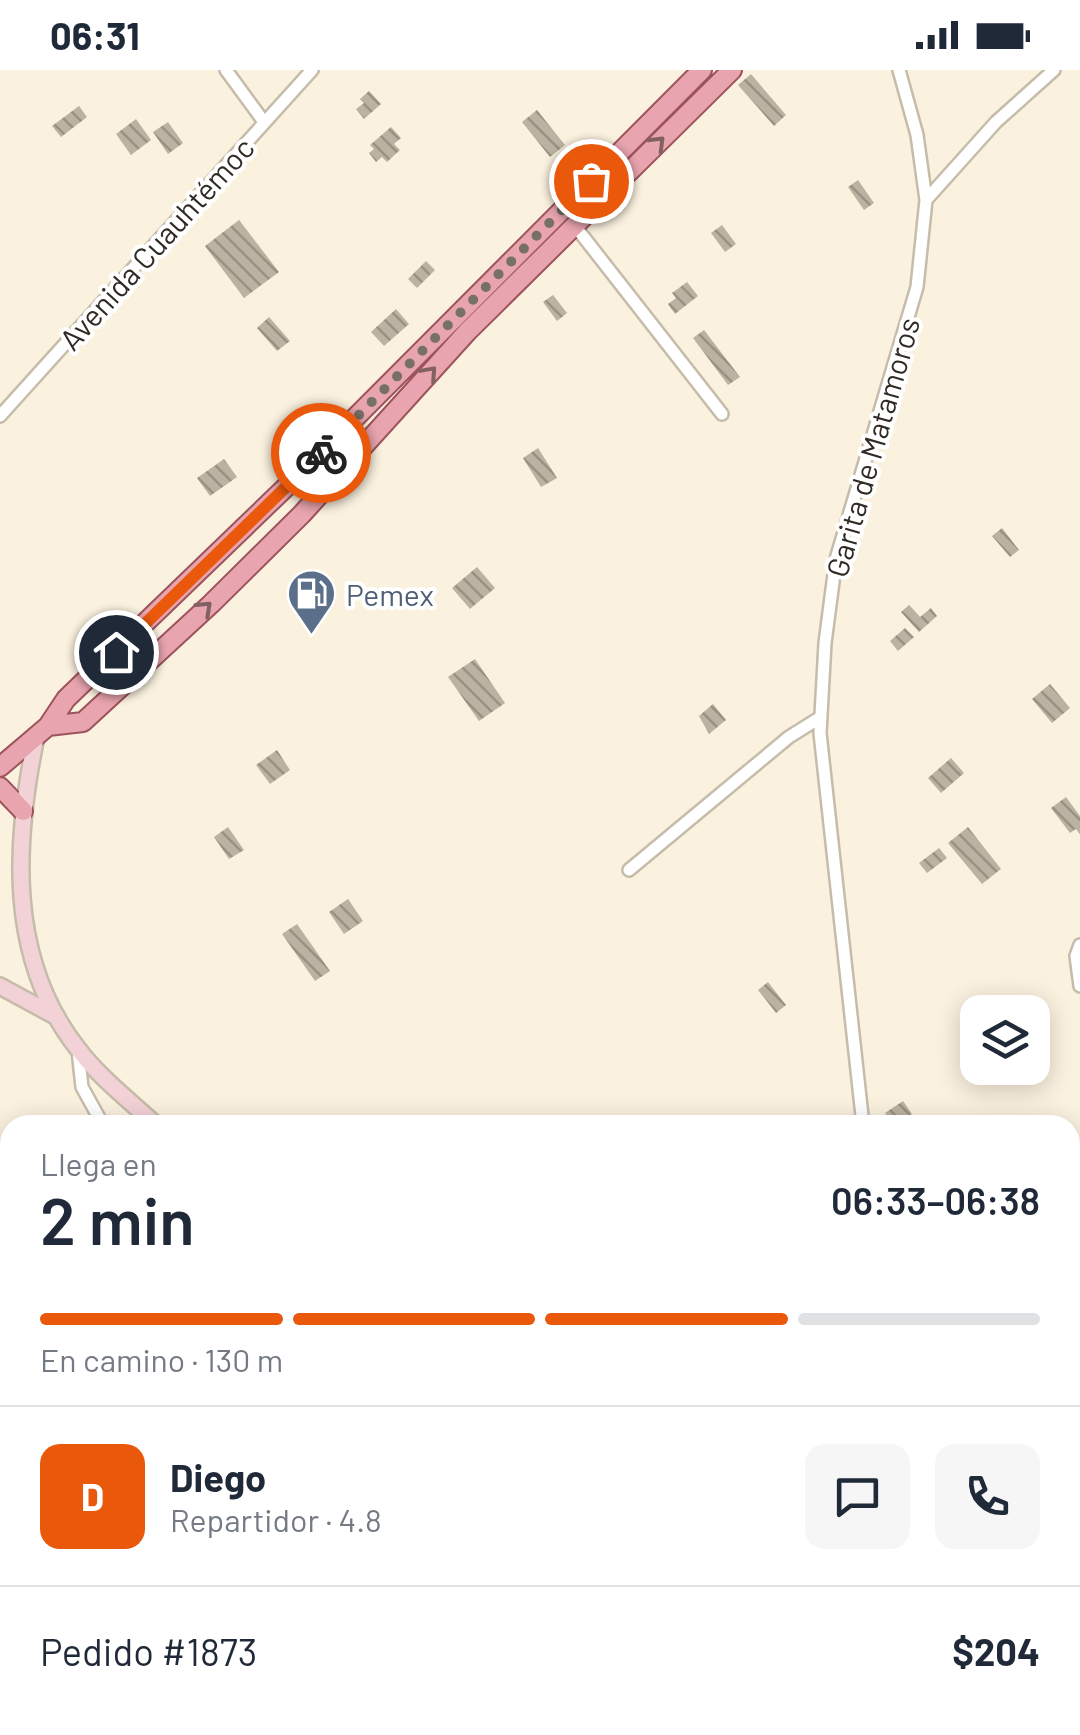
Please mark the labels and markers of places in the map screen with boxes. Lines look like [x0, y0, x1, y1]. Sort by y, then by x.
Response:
pin [549, 139, 634, 224]
fuel station icon: Pemex [285, 568, 337, 636]
place label: Pemex [346, 576, 434, 612]
pin [74, 610, 159, 695]

